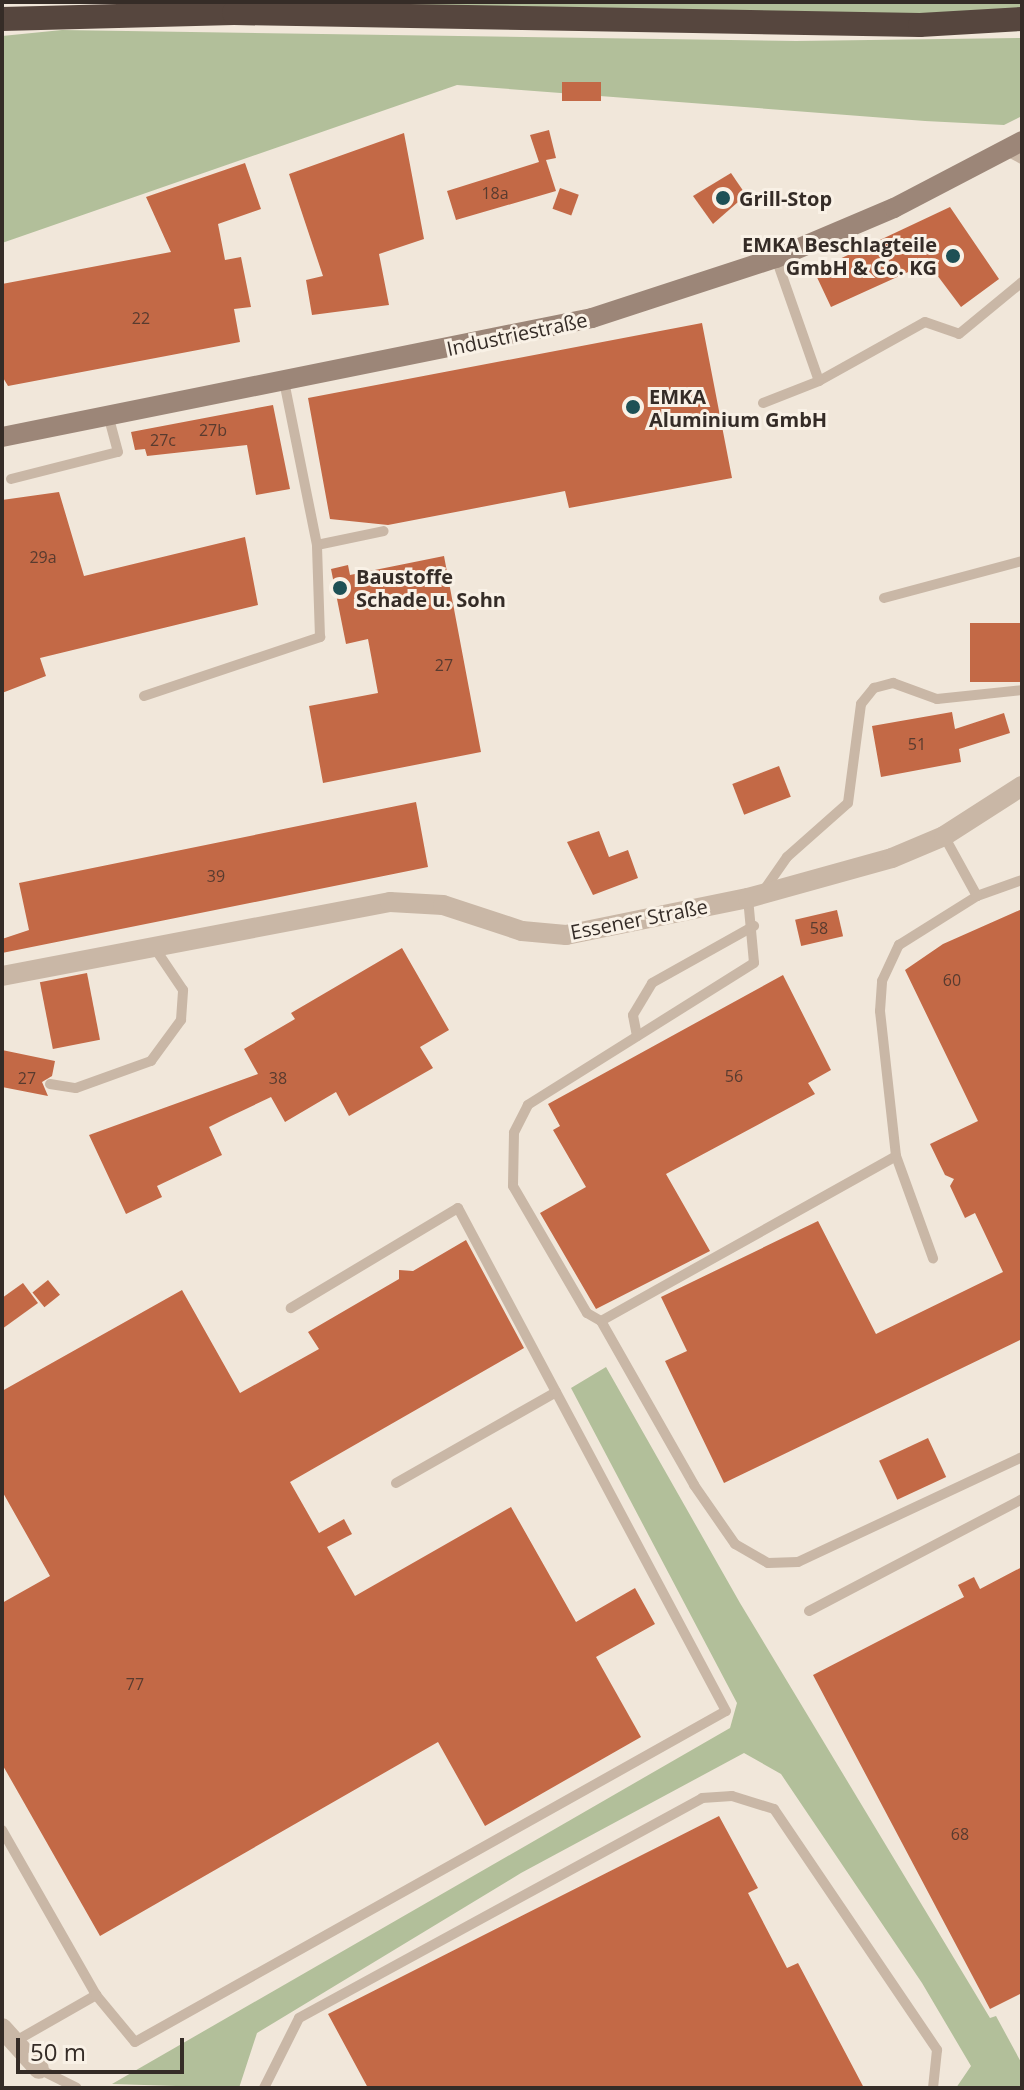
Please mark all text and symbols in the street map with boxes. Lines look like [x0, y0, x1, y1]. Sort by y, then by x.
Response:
house number: 18a [481, 183, 509, 203]
place label: Grill-Stop [739, 186, 832, 210]
marker: Grill-Stop [714, 189, 732, 207]
place label: EMKA Beschlagteile GmbH & Co. KG [742, 232, 937, 279]
marker: EMKA Beschlagteile GmbH & Co. KG [944, 247, 962, 265]
street label: Industriestraße [445, 307, 589, 361]
house number: 22 [132, 308, 150, 328]
place label: EMKA Aluminium GmbH [649, 384, 827, 431]
marker: EMKA Aluminium GmbH [624, 398, 642, 416]
house number: 27b [199, 420, 227, 440]
house number: 27c [150, 430, 176, 450]
house number: 29a [29, 547, 57, 567]
place label: Baustoffe Schade u. Sohn [356, 564, 506, 611]
marker: Baustoffe Schade u. Sohn [331, 579, 349, 597]
house number: 27 [435, 655, 453, 675]
house number: 51 [908, 734, 926, 754]
house number: 39 [207, 866, 225, 886]
street label: Essener Straße [568, 894, 710, 944]
house number: 58 [810, 918, 828, 938]
house number: 60 [943, 970, 961, 990]
house number: 56 [725, 1066, 743, 1086]
house number: 27 [18, 1068, 36, 1088]
house number: 38 [269, 1068, 287, 1088]
house number: 77 [126, 1674, 144, 1694]
house number: 68 [951, 1824, 969, 1844]
scale bar [20, 2022, 188, 2072]
text: 50 m [30, 2035, 86, 2068]

